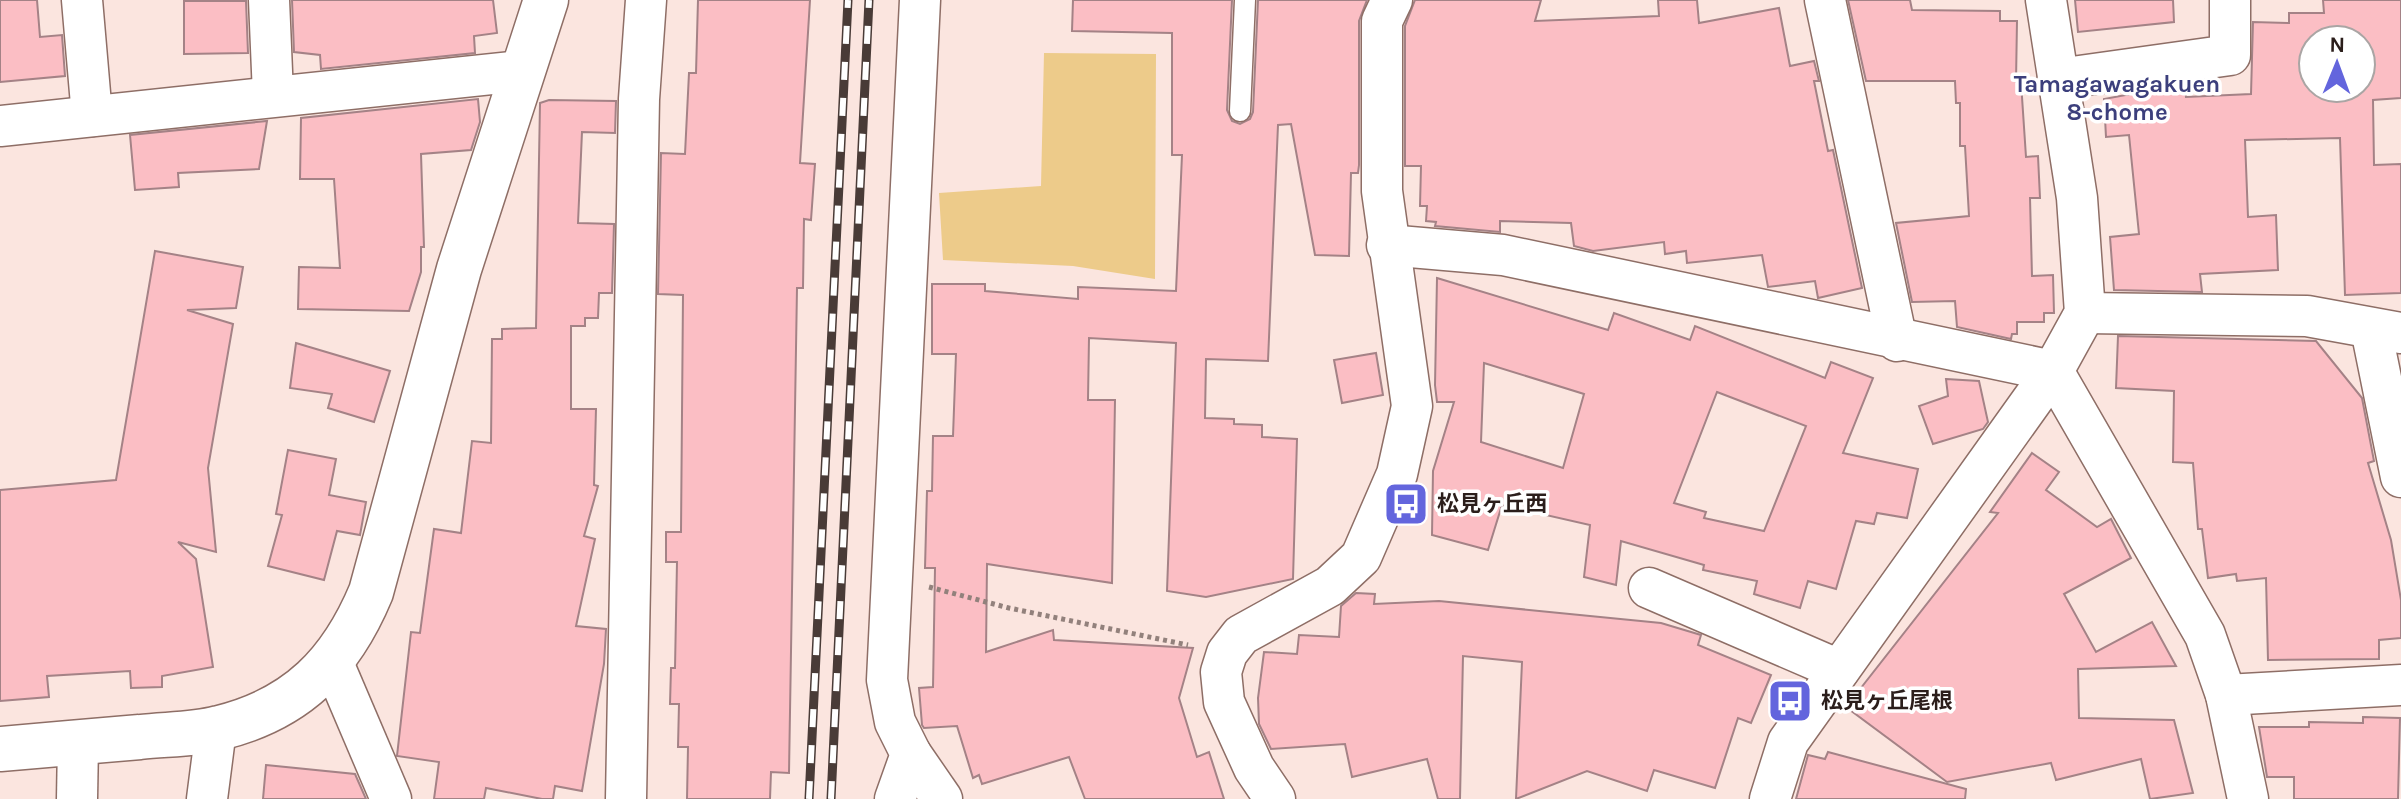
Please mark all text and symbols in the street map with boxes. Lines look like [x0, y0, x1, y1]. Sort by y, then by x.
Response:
north arrow [2297, 24, 2377, 104]
text: N [2329, 32, 2345, 58]
district label: Tamagawagakuen 8-chome [2014, 70, 2220, 126]
bus stop icon: 松見ヶ丘西 [1382, 480, 1430, 528]
place label: 松見ヶ丘西 [1437, 491, 1547, 517]
bus stop icon: 松見ヶ丘尾根 [1766, 677, 1814, 725]
place label: 松見ヶ丘尾根 [1821, 688, 1953, 714]

